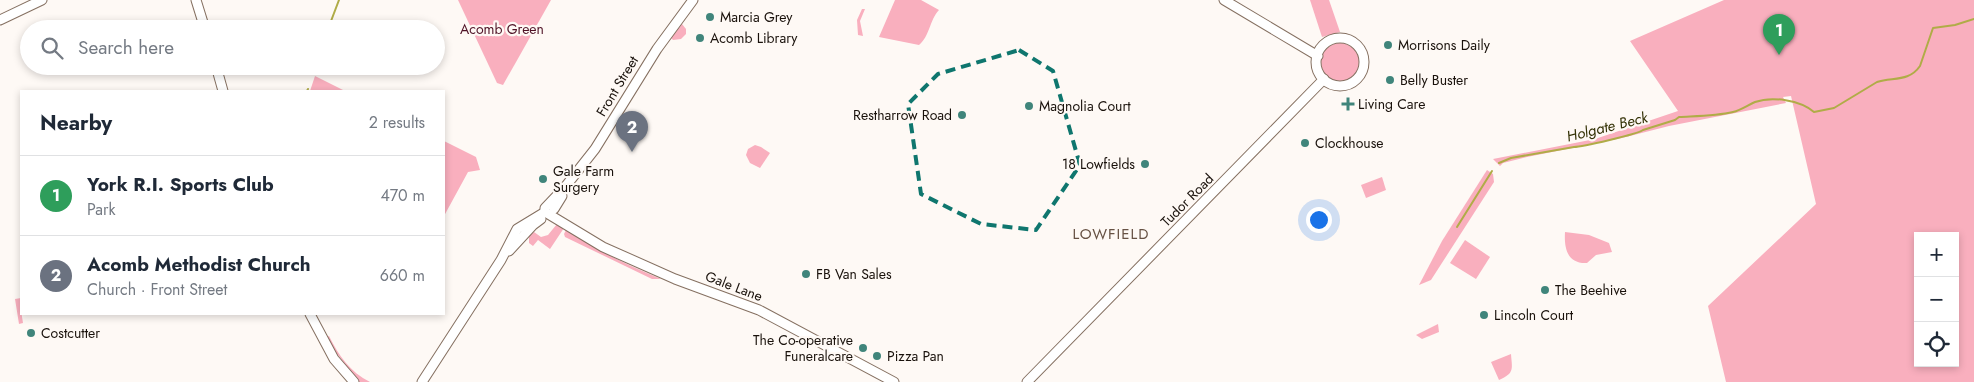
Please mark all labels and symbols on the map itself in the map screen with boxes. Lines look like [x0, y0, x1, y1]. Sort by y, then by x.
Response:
place label: Marcia Grey [720, 7, 793, 27]
marker: Marcia Grey [704, 11, 716, 23]
pin: 1 [1763, 14, 1795, 55]
park label: Acomb Green [460, 19, 544, 39]
place label: Acomb Library [710, 28, 798, 48]
marker: Acomb Library [694, 32, 706, 44]
place label: Morrisons Daily [1398, 35, 1491, 55]
marker: Morrisons Daily [1382, 39, 1394, 51]
street label: Front Street [591, 51, 643, 120]
place label: Belly Buster [1400, 70, 1468, 90]
marker: Belly Buster [1384, 74, 1396, 86]
place label: Living Care [1358, 94, 1425, 114]
place label: Magnolia Court [1039, 96, 1131, 116]
marker: Living Care [1342, 98, 1354, 110]
marker: Magnolia Court [1023, 100, 1035, 112]
place label: Restharrow Road [853, 105, 952, 125]
water label: Holgate Beck [1564, 106, 1650, 148]
marker: Restharrow Road [956, 109, 968, 121]
pin: 2 [616, 111, 648, 152]
place label: Clockhouse [1315, 133, 1384, 153]
marker: Clockhouse [1299, 137, 1311, 149]
place label: 18 Lowfields [1062, 154, 1135, 174]
marker: 18 Lowfields [1139, 158, 1151, 170]
place label: Gale Farm Surgery [553, 161, 614, 197]
street label: Tudor Road [1156, 169, 1218, 231]
marker: Gale Farm Surgery [537, 173, 549, 185]
your location [1306, 207, 1332, 233]
district label: LOWFIELD [1073, 223, 1149, 245]
place label: FB Van Sales [816, 264, 892, 284]
street label: Gale Lane [702, 266, 766, 306]
marker: FB Van Sales [800, 268, 812, 280]
place label: The Beehive [1555, 280, 1627, 300]
marker: The Beehive [1539, 284, 1551, 296]
place label: Lincoln Court [1494, 305, 1574, 325]
marker: Lincoln Court [1478, 309, 1490, 321]
place label: Costcutter [41, 323, 100, 343]
marker: Costcutter [25, 327, 37, 339]
place label: The Co-operative Funeralcare [753, 330, 853, 366]
marker: The Co-operative Funeralcare [857, 342, 869, 354]
place label: Pizza Pan [887, 346, 944, 366]
marker: Pizza Pan [871, 350, 883, 362]

